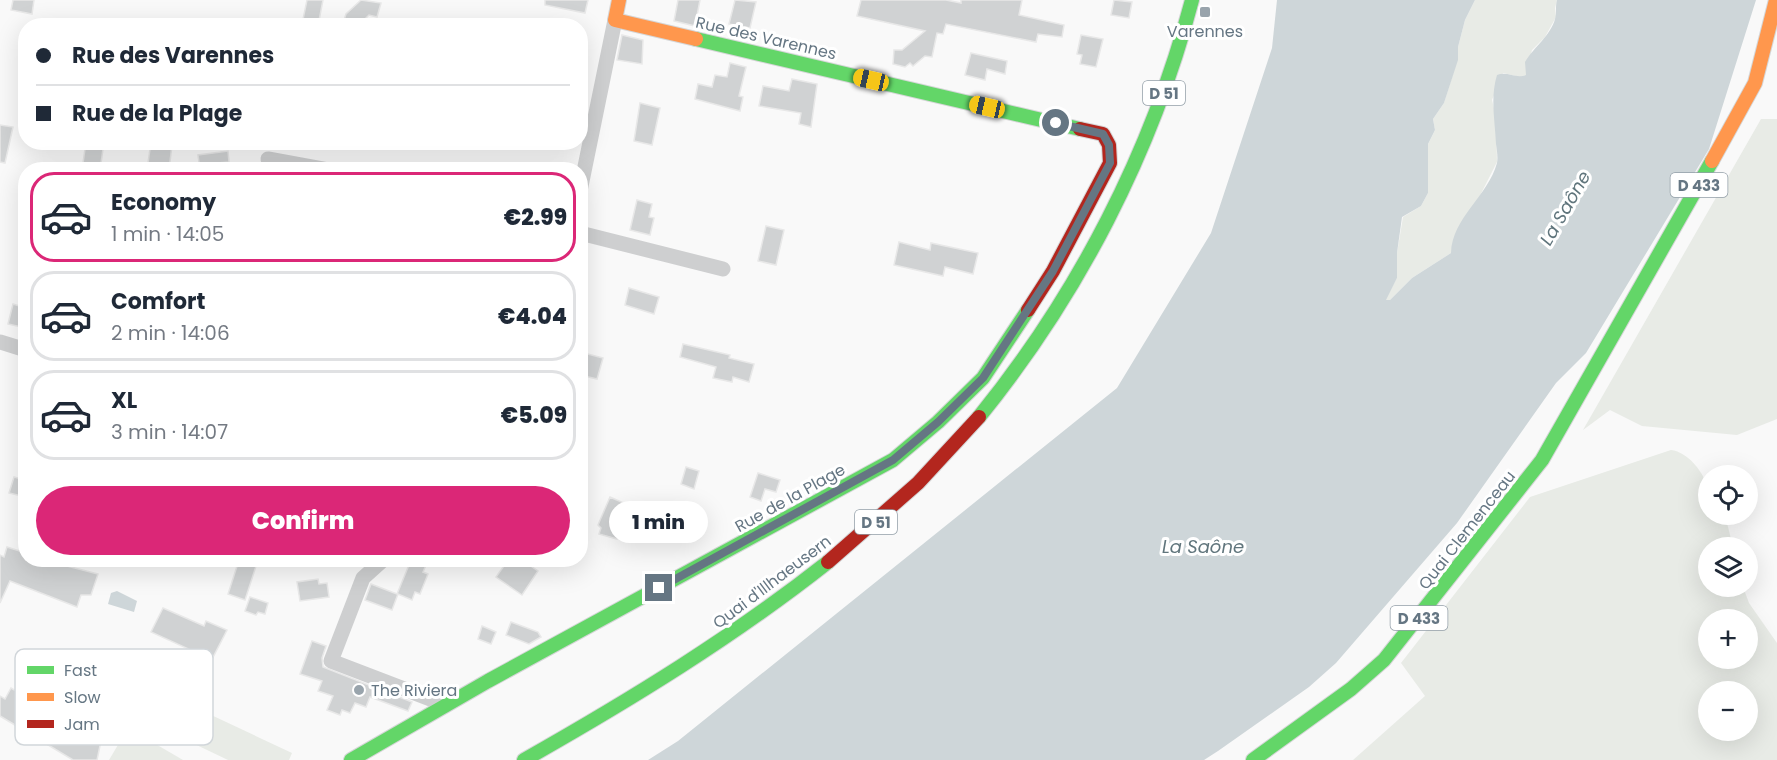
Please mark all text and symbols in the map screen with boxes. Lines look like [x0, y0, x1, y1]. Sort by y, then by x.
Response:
marker: Varennes [1198, 5, 1212, 19]
street label: Rue des Varennes [693, 11, 839, 65]
place label: Varennes [1167, 20, 1243, 43]
text: Rue des Varennes [72, 40, 274, 71]
car [851, 67, 891, 93]
road number: D 51 [1143, 81, 1185, 105]
car [967, 94, 1007, 120]
text: Rue de la Plage [72, 98, 242, 129]
route start [1042, 109, 1069, 136]
water label: La Saône [1534, 166, 1596, 250]
road number: D 433 [1670, 173, 1728, 197]
text: Economy [111, 187, 216, 218]
icon: car [39, 190, 93, 244]
text: €2.99 [504, 202, 567, 233]
text: 1 min · 14:05 [111, 220, 224, 248]
text: Comfort [111, 286, 205, 317]
icon: car [39, 289, 93, 343]
text: €4.04 [498, 301, 567, 332]
text: 2 min · 14:06 [111, 319, 230, 347]
text: XL [111, 385, 137, 416]
icon: car [39, 388, 93, 442]
text: €5.09 [501, 400, 567, 431]
text: 3 min · 14:07 [111, 418, 228, 446]
street label: Rue de la Plage [731, 458, 849, 538]
map controls [1698, 465, 1758, 741]
button: locate [1698, 465, 1758, 525]
street label: Quai Clemenceau [1413, 466, 1521, 594]
button: Confirm [36, 486, 570, 555]
callout: 1 min [610, 501, 708, 543]
text: 1 min [632, 508, 685, 536]
road number: D 51 [855, 510, 897, 534]
street label: Quai d'Illhaeusern [708, 530, 836, 634]
water label: La Saône [1162, 534, 1244, 559]
button: layers [1698, 537, 1758, 597]
route end [645, 574, 672, 601]
road number: D 433 [1390, 606, 1448, 630]
button: + [1698, 609, 1758, 669]
legend [15, 649, 213, 745]
text: Fast [64, 659, 97, 682]
place label: The Riviera [371, 679, 457, 702]
button: − [1698, 681, 1758, 741]
marker: The Riviera [352, 683, 366, 697]
text: Slow [64, 686, 101, 709]
text: Jam [64, 713, 100, 736]

